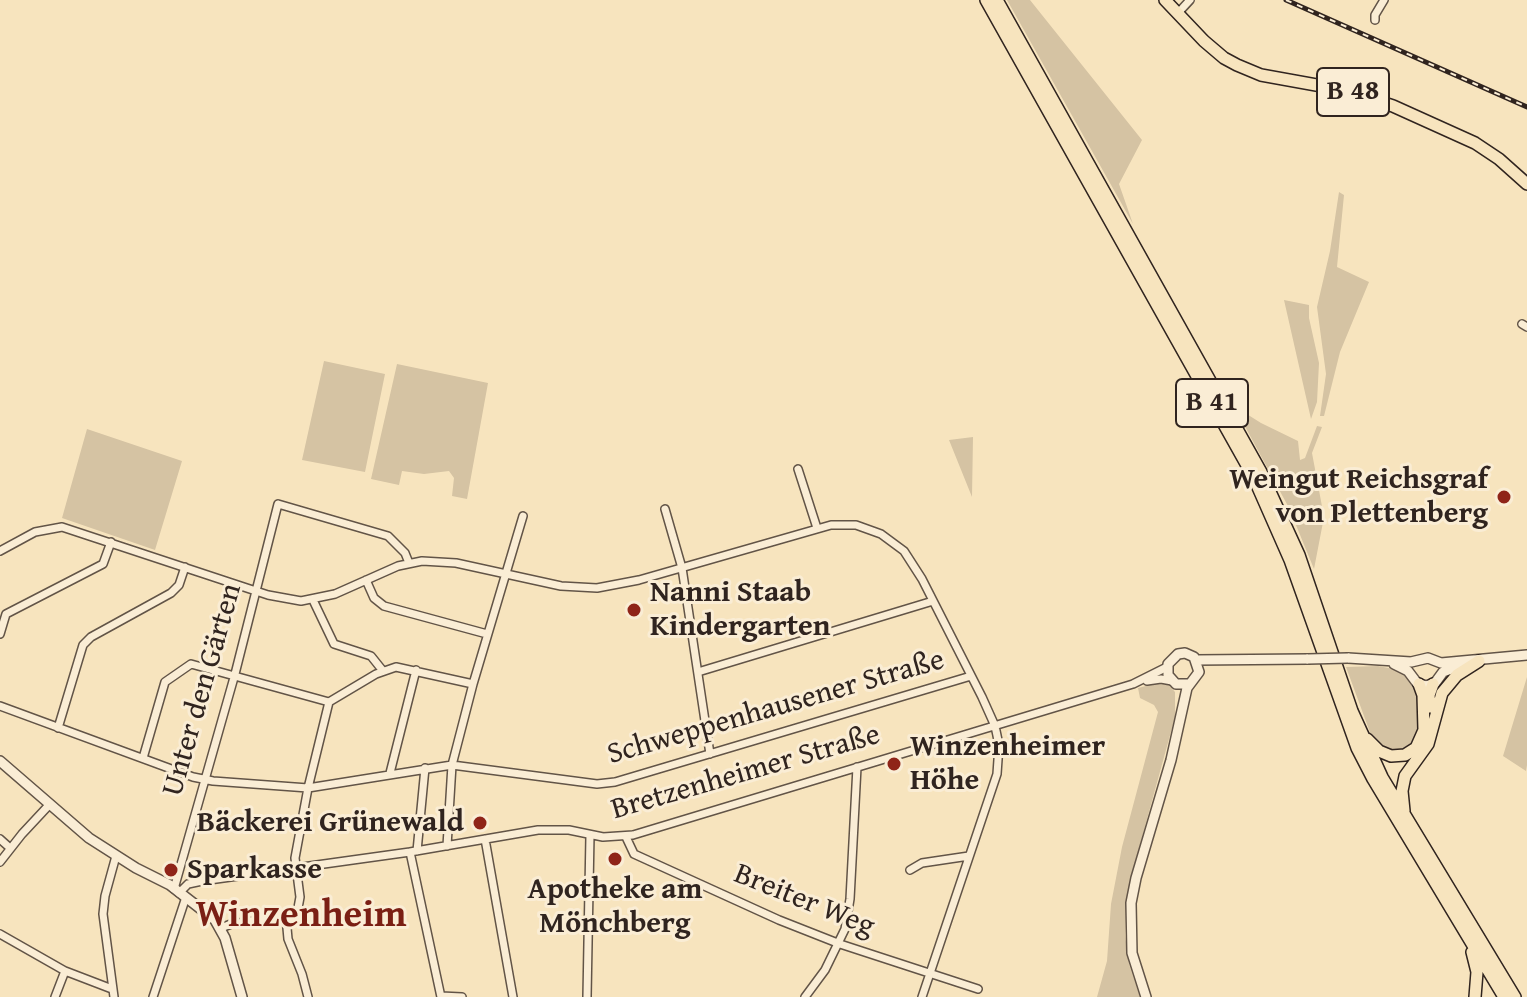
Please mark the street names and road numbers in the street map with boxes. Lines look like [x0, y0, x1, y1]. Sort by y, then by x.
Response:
road number: B 48 [1317, 68, 1389, 116]
road number: B 41 [1176, 379, 1248, 427]
street label: Unter den Gärten [155, 580, 251, 800]
street label: Schweppenhausener Straße [603, 643, 949, 773]
street label: Bretzenheimer Straße [608, 717, 884, 829]
street label: Breiter Weg [728, 857, 880, 945]

